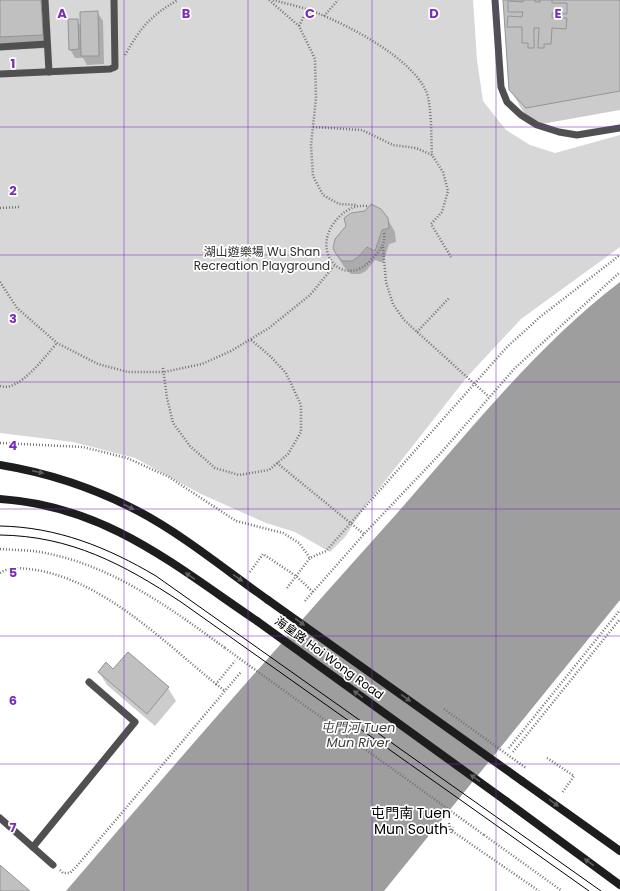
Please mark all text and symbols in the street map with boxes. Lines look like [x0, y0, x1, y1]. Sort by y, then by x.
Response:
text: A [57, 4, 67, 23]
text: B [182, 4, 191, 23]
text: C [305, 4, 315, 23]
text: D [429, 4, 439, 23]
text: E [554, 4, 562, 23]
text: 1 [11, 54, 15, 73]
text: 2 [9, 181, 17, 200]
park label: 湖山遊樂場 Wu Shan Recreation Playground [194, 243, 330, 274]
text: 3 [9, 309, 17, 328]
text: 4 [9, 436, 18, 455]
one-way arrow [32, 470, 44, 476]
one-way arrow [123, 504, 135, 510]
text: 5 [9, 563, 17, 582]
one-way arrow [185, 572, 195, 580]
one-way arrow [232, 574, 243, 582]
street label: 海皇路 Hoi Wong Road [271, 612, 387, 703]
one-way arrow [295, 618, 305, 626]
one-way arrow [353, 690, 363, 698]
text: 6 [9, 691, 17, 710]
one-way arrow [401, 694, 411, 702]
water label: 屯門河 Tuen Mun River [321, 718, 395, 752]
one-way arrow [469, 774, 480, 782]
one-way arrow [548, 799, 559, 808]
district label: 屯門南 Tuen Mun South [371, 803, 451, 839]
text: 7 [10, 818, 17, 837]
one-way arrow [583, 857, 594, 866]

